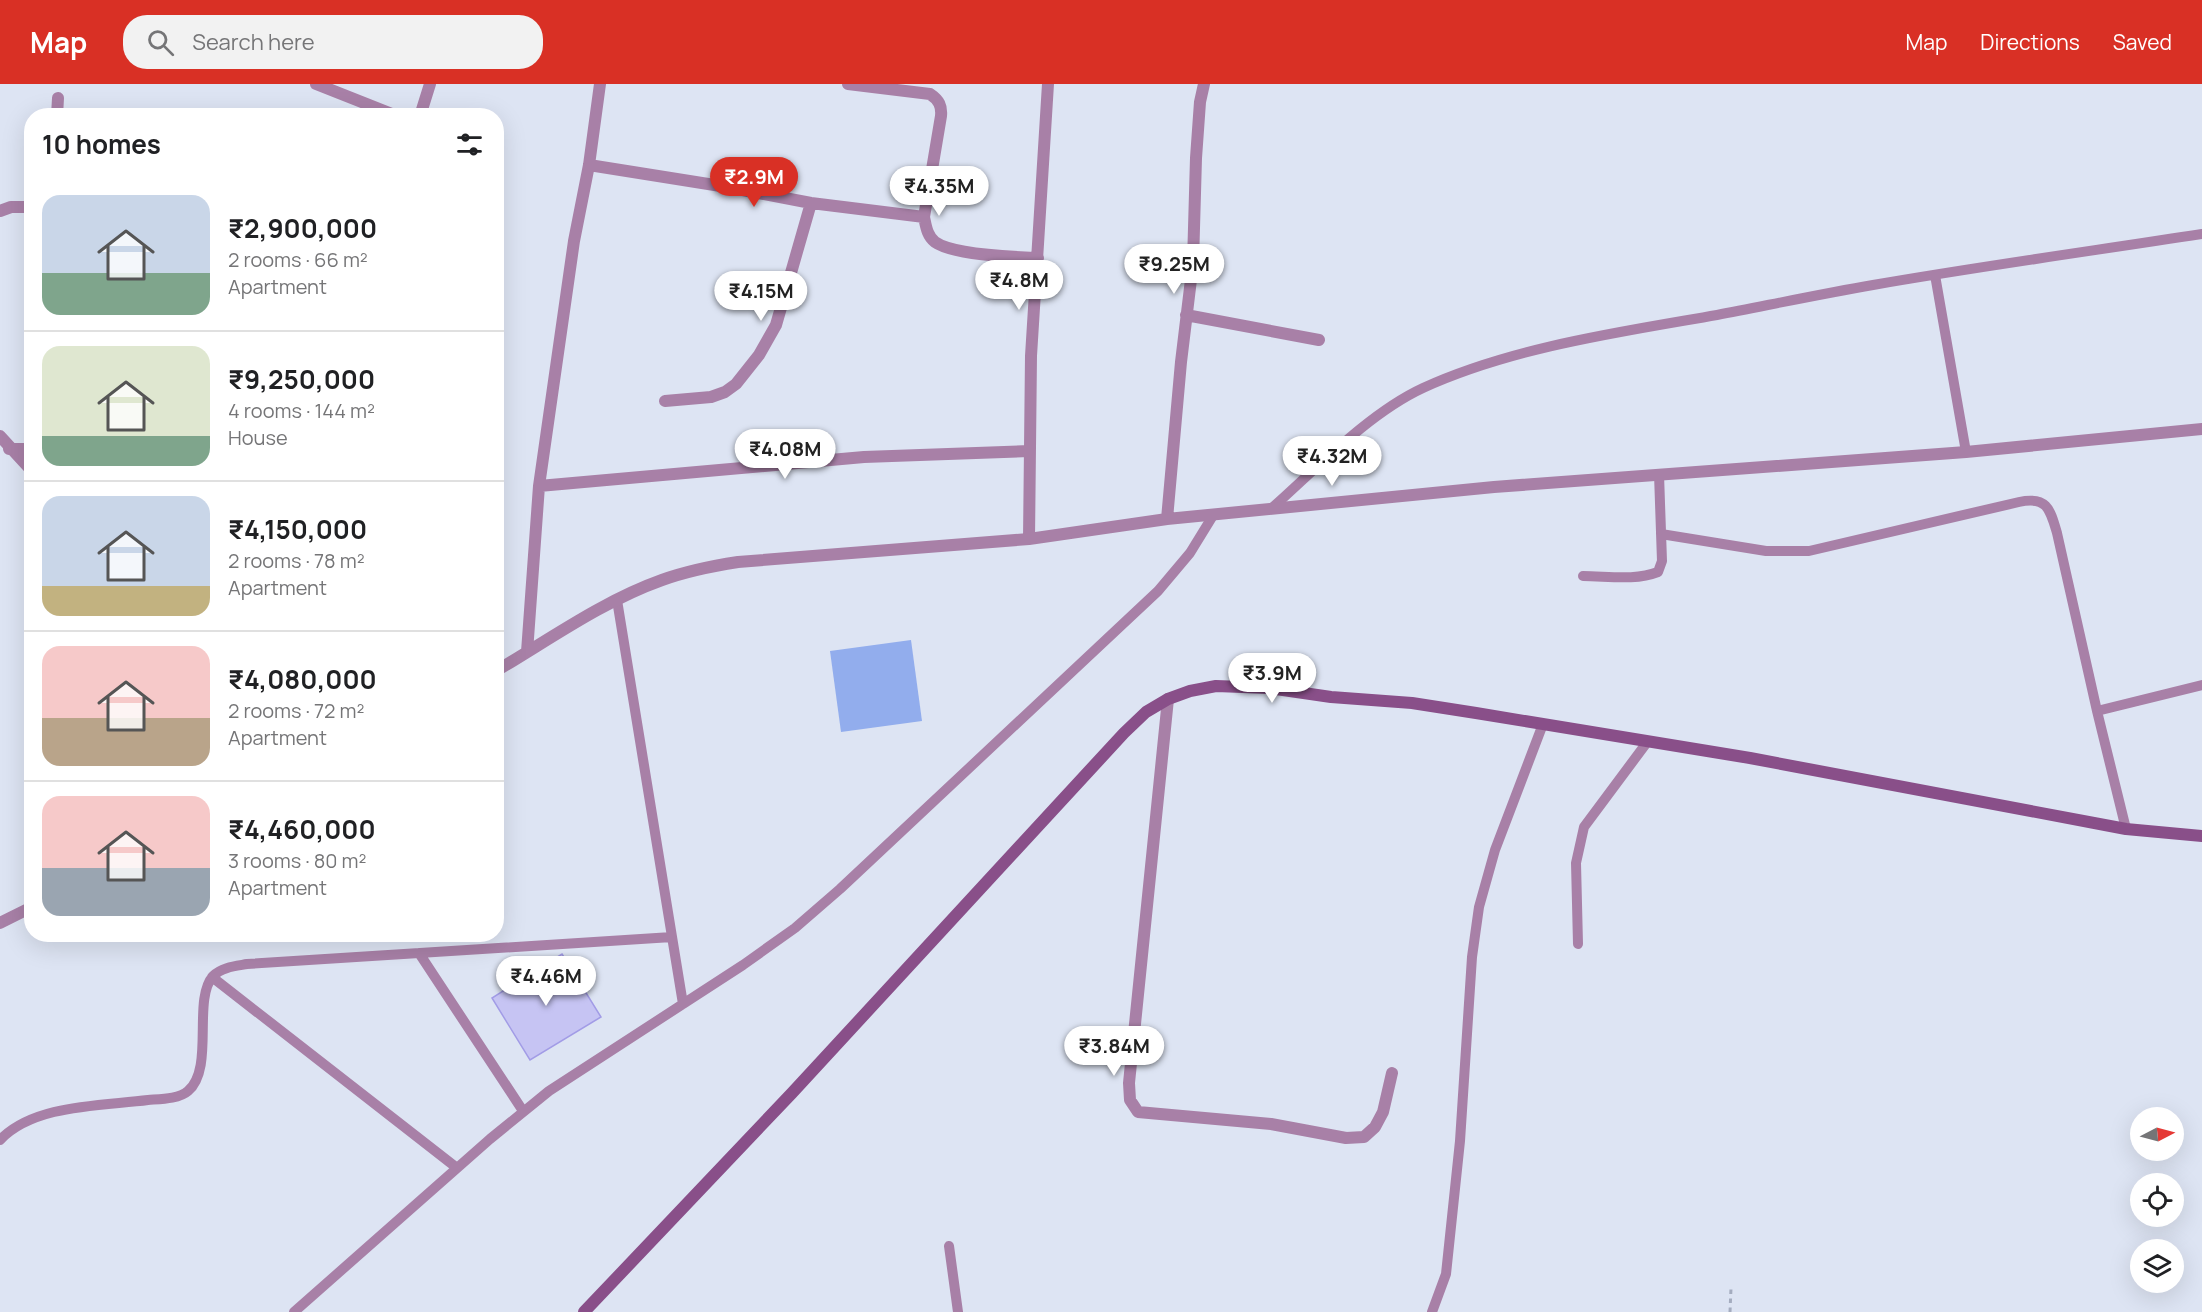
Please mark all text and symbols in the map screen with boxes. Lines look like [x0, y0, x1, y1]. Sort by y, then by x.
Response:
search box [123, 15, 543, 69]
text: Map [30, 23, 87, 61]
icon: search [144, 26, 177, 59]
text: Search here [192, 27, 315, 57]
text: Map [1906, 28, 1947, 56]
text: Directions [1980, 28, 2080, 56]
text: Saved [2113, 28, 2172, 56]
text: 10 homes [42, 126, 161, 162]
icon: filters [453, 128, 486, 161]
pin: ₹2.9M [712, 157, 796, 208]
text: ₹2.9M [724, 163, 784, 190]
pin: ₹4.35M [890, 166, 988, 217]
text: ₹4.35M [904, 172, 974, 199]
text: ₹2,900,000 [228, 210, 377, 246]
icon: home [90, 219, 162, 291]
pin: ₹9.25M [1125, 244, 1223, 295]
text: 2 rooms · 66 m² [228, 246, 368, 273]
text: ₹9.25M [1138, 250, 1210, 277]
pin: ₹4.8M [977, 260, 1061, 311]
text: ₹4.8M [989, 266, 1049, 293]
pin: ₹4.15M [712, 271, 810, 322]
text: Apartment [228, 273, 327, 300]
text: ₹4.15M [728, 277, 794, 304]
text: ₹9,250,000 [228, 361, 375, 397]
icon: home [90, 370, 162, 442]
text: 4 rooms · 144 m² [228, 397, 375, 424]
text: House [228, 424, 288, 451]
pin: ₹4.08M [736, 429, 834, 480]
text: ₹4.08M [749, 435, 821, 462]
pin: ₹4.32M [1283, 436, 1381, 487]
text: ₹4.32M [1297, 442, 1367, 469]
text: ₹4,150,000 [228, 511, 367, 547]
icon: home [90, 520, 162, 592]
text: 2 rooms · 78 m² [228, 547, 365, 574]
text: Apartment [228, 574, 327, 601]
pin: ₹3.9M [1230, 653, 1314, 704]
text: ₹3.9M [1242, 659, 1302, 686]
text: ₹4,080,000 [228, 661, 377, 697]
icon: home [90, 670, 162, 742]
text: 2 rooms · 72 m² [228, 697, 364, 724]
text: Apartment [228, 724, 327, 751]
text: ₹4,460,000 [228, 811, 376, 847]
icon: home [90, 820, 162, 892]
text: 3 rooms · 80 m² [228, 847, 367, 874]
text: Apartment [228, 874, 327, 901]
pin: ₹4.46M [497, 956, 595, 1007]
text: ₹4.46M [510, 962, 582, 989]
pin: ₹3.84M [1065, 1026, 1163, 1077]
text: ₹3.84M [1078, 1032, 1150, 1059]
north arrow [2130, 1107, 2184, 1161]
map controls [2130, 1107, 2184, 1293]
button: locate [2130, 1173, 2184, 1227]
button: layers [2130, 1239, 2184, 1293]

